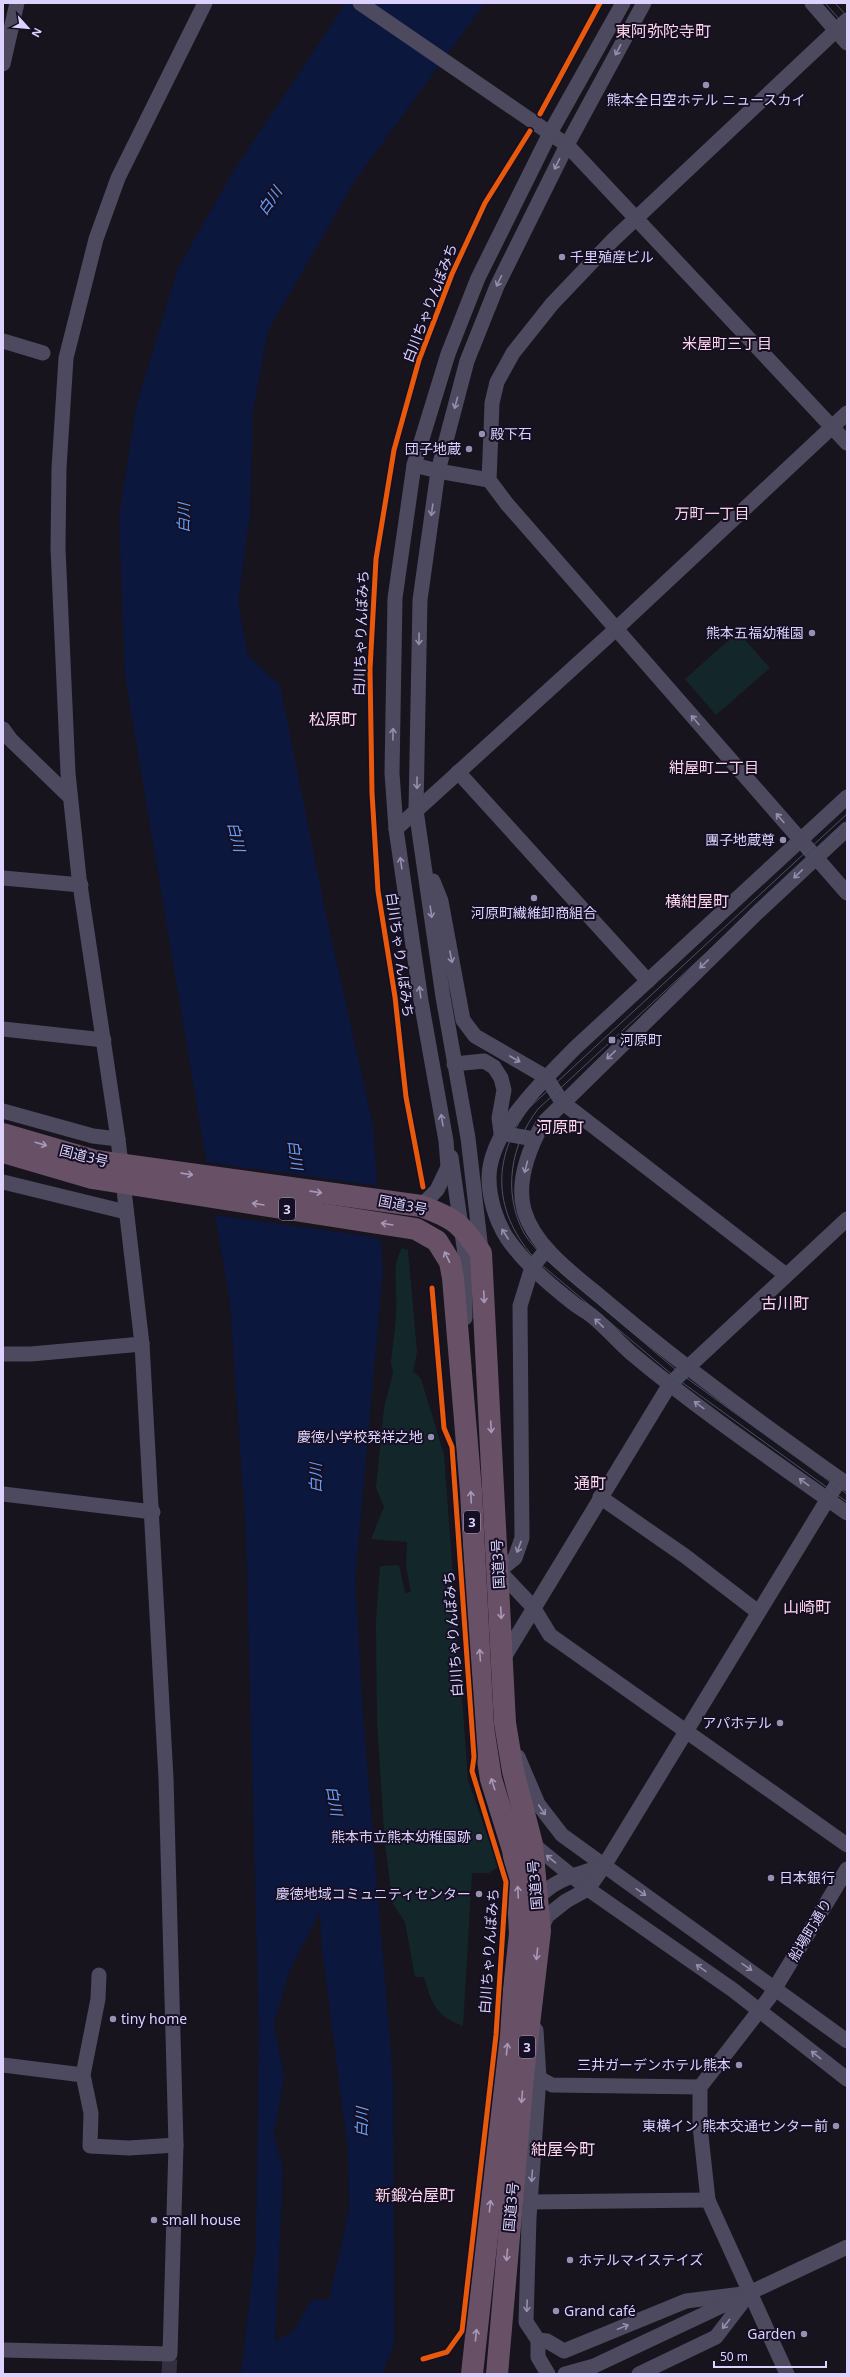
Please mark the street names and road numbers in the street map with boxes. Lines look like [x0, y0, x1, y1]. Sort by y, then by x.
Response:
street label: 白川ちゃりんぽみち [398, 241, 461, 365]
street label: 白川ちゃりんぽみち [349, 570, 372, 696]
street label: 白川ちゃりんぽみち [382, 891, 419, 1019]
street label: 国道3号 [58, 1140, 111, 1171]
street label: 国道3号 [377, 1190, 429, 1219]
road number: 3 [279, 1198, 295, 1220]
road number: 3 [464, 1511, 480, 1533]
street label: 国道3号 [487, 1539, 508, 1589]
street label: 白川ちゃりんぽみち [439, 1571, 466, 1698]
street label: 国道3号 [523, 1859, 546, 1911]
street label: 白川ちゃりんぽみち [475, 1887, 502, 2014]
street label: 船場町通り [783, 1895, 836, 1965]
road number: 3 [519, 2036, 535, 2058]
street label: 国道3号 [499, 2181, 522, 2233]

